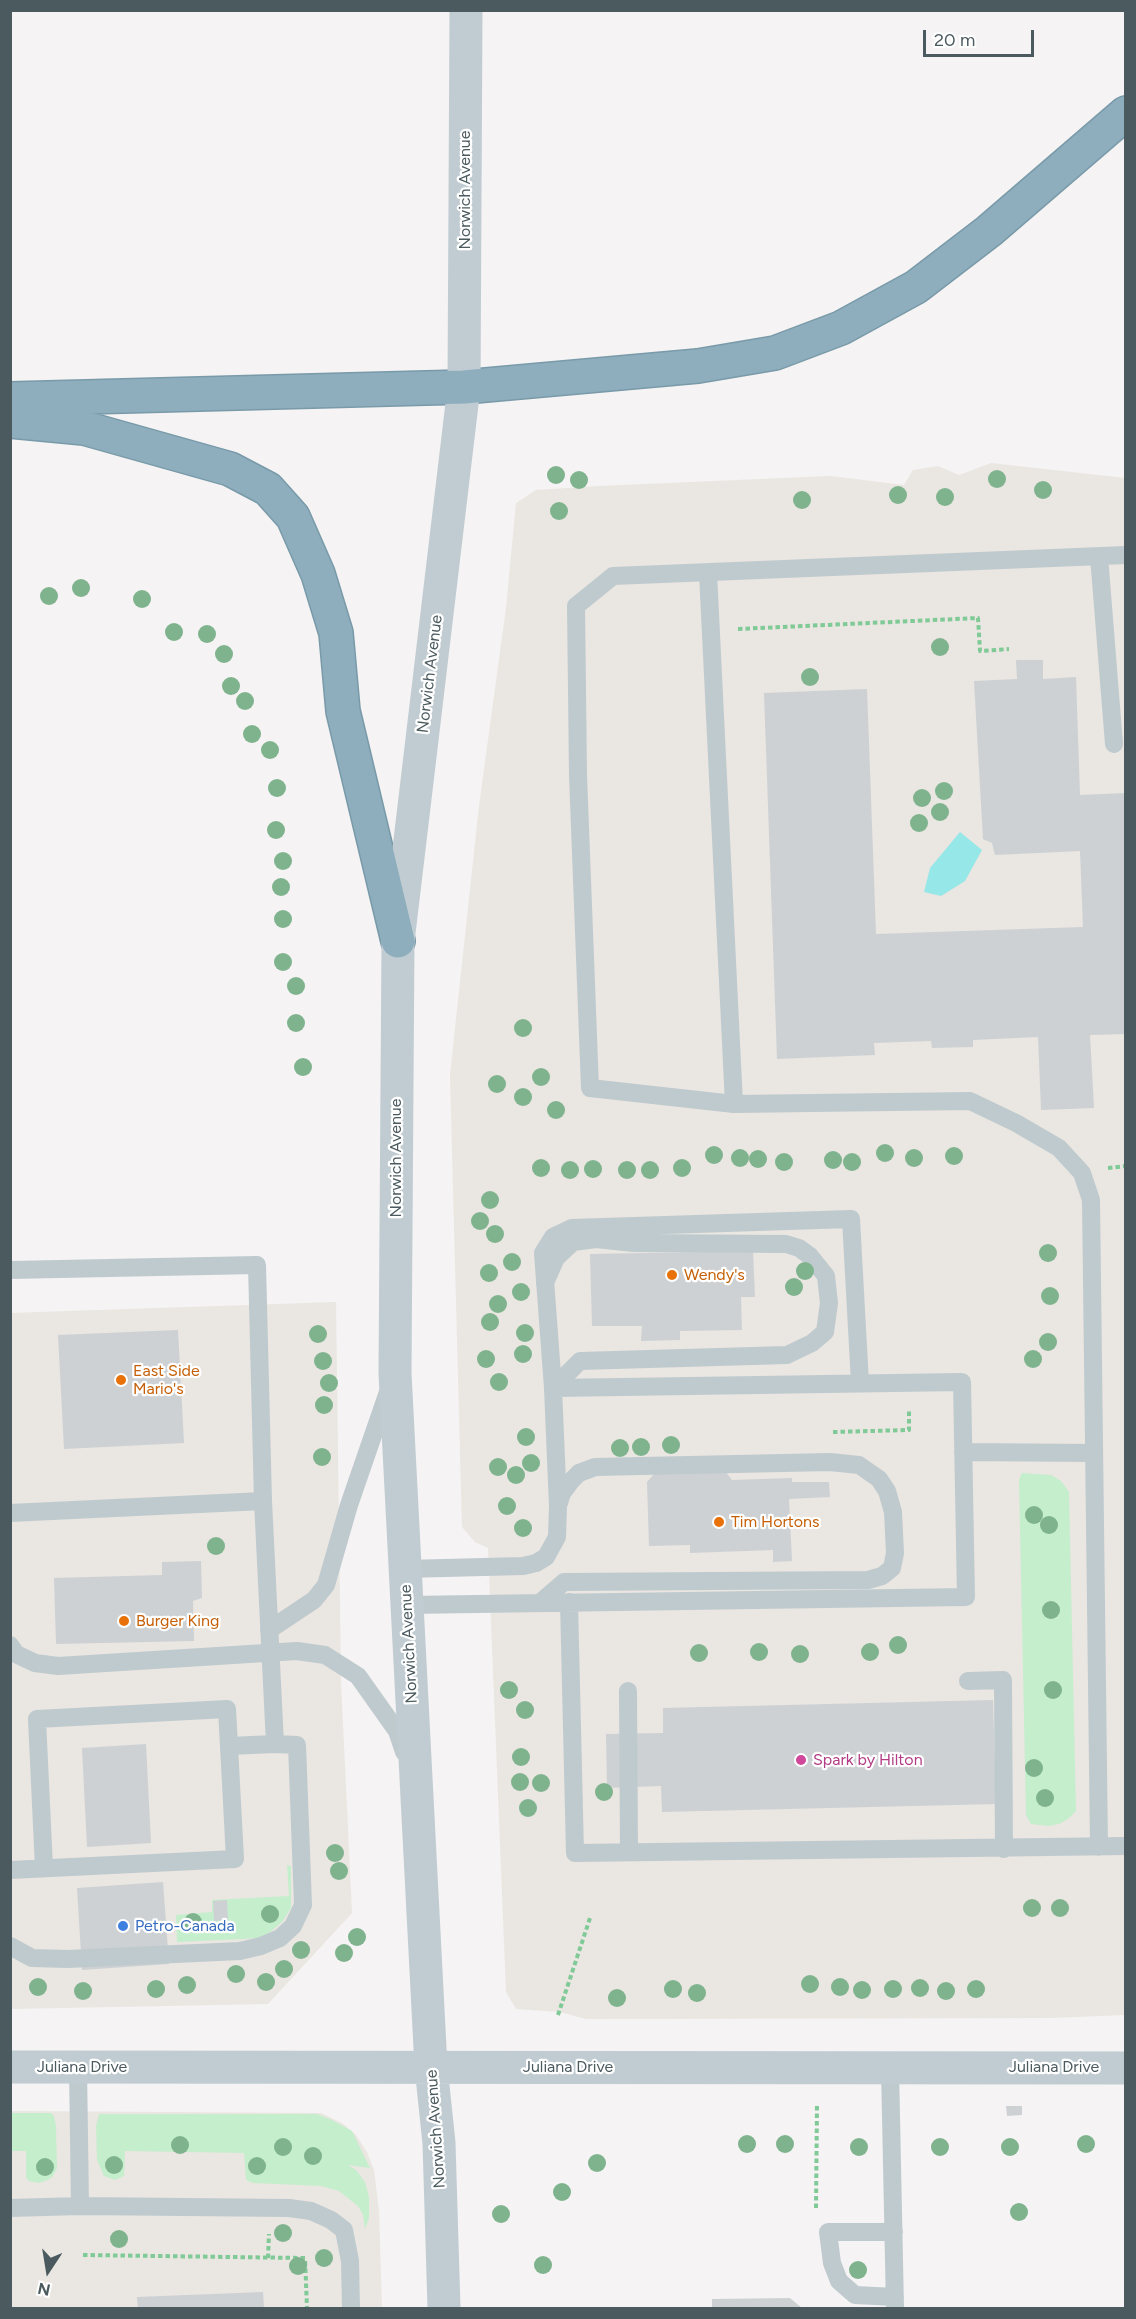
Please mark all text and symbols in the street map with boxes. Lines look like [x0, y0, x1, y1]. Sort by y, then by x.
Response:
scale bar [926, 18, 1037, 56]
text: 20 m [934, 29, 975, 51]
street label: Norwich Avenue [455, 131, 475, 249]
street label: Norwich Avenue [413, 614, 447, 734]
street label: Norwich Avenue [386, 1099, 406, 1217]
place label: Wendy's [684, 1265, 745, 1285]
marker: Wendy's [665, 1268, 679, 1282]
place label: East Side Mario's [133, 1361, 200, 1399]
marker: East Side Mario's [114, 1373, 128, 1387]
place label: Tim Hortons [731, 1512, 819, 1532]
marker: Tim Hortons [712, 1515, 726, 1529]
street label: Norwich Avenue [396, 1584, 422, 1704]
place label: Burger King [136, 1611, 219, 1631]
marker: Burger King [117, 1614, 131, 1628]
place label: Spark by Hilton [813, 1750, 923, 1770]
marker: Spark by Hilton [794, 1753, 808, 1767]
place label: Petro-Canada [135, 1916, 235, 1936]
marker: Petro-Canada [116, 1919, 130, 1933]
street label: Juliana Drive [37, 2057, 127, 2077]
street label: Juliana Drive [523, 2057, 613, 2077]
street label: Juliana Drive [1009, 2057, 1099, 2077]
street label: Norwich Avenue [422, 2069, 450, 2189]
north arrow [18, 2241, 78, 2301]
text: N [36, 2279, 52, 2300]

